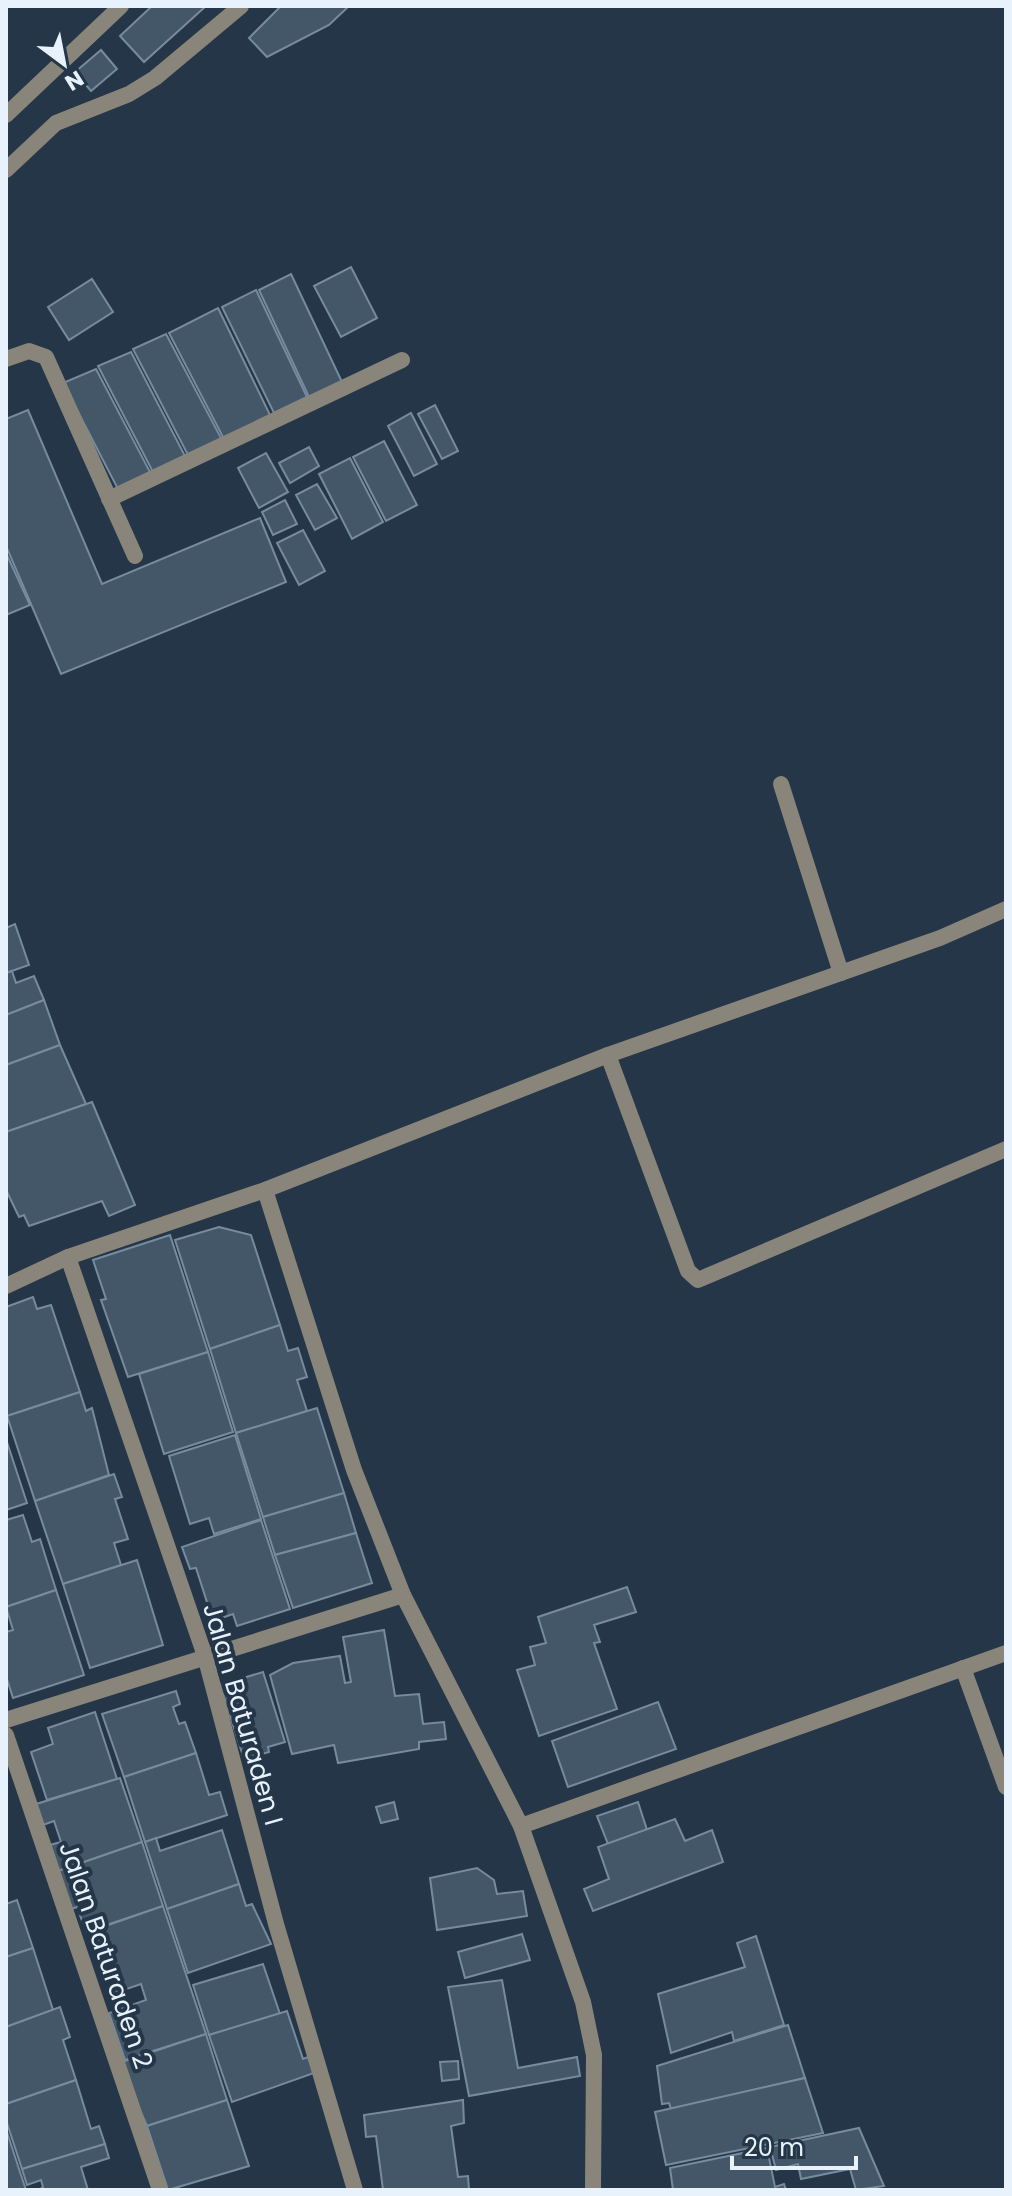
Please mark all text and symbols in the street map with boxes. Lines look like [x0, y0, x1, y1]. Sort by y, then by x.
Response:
north arrow [24, 24, 104, 104]
text: N [59, 63, 90, 98]
street label: Jalan Baturaden I [194, 1599, 292, 1829]
street label: Jalan Baturaden 2 [50, 1837, 162, 2073]
scale bar [732, 2120, 856, 2170]
text: 20 m [744, 2131, 804, 2164]

